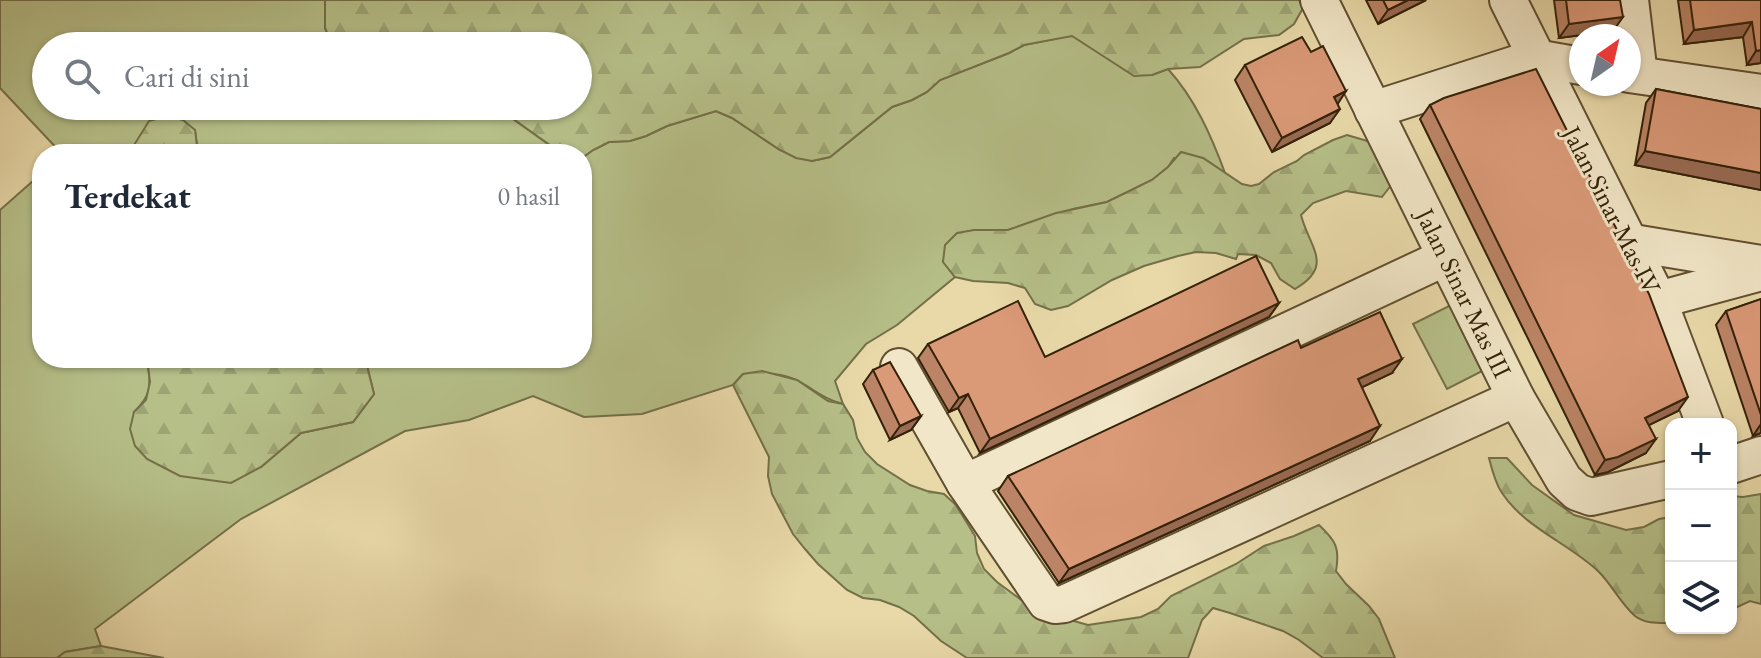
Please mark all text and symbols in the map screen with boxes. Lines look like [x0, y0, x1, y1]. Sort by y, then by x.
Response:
north arrow [1569, 24, 1641, 96]
search box [32, 32, 592, 120]
icon: search [60, 54, 104, 98]
text: Cari di sini [124, 57, 249, 96]
street label: Jalan Sinar Mas IV [1554, 118, 1669, 300]
text: Terdekat [64, 174, 191, 218]
text: 0 hasil [498, 179, 560, 213]
street label: Jalan Sinar Mas III [1407, 201, 1520, 384]
map controls [1665, 418, 1737, 634]
button: + [1665, 418, 1737, 490]
button: − [1665, 490, 1737, 562]
button: layers [1665, 562, 1737, 634]

